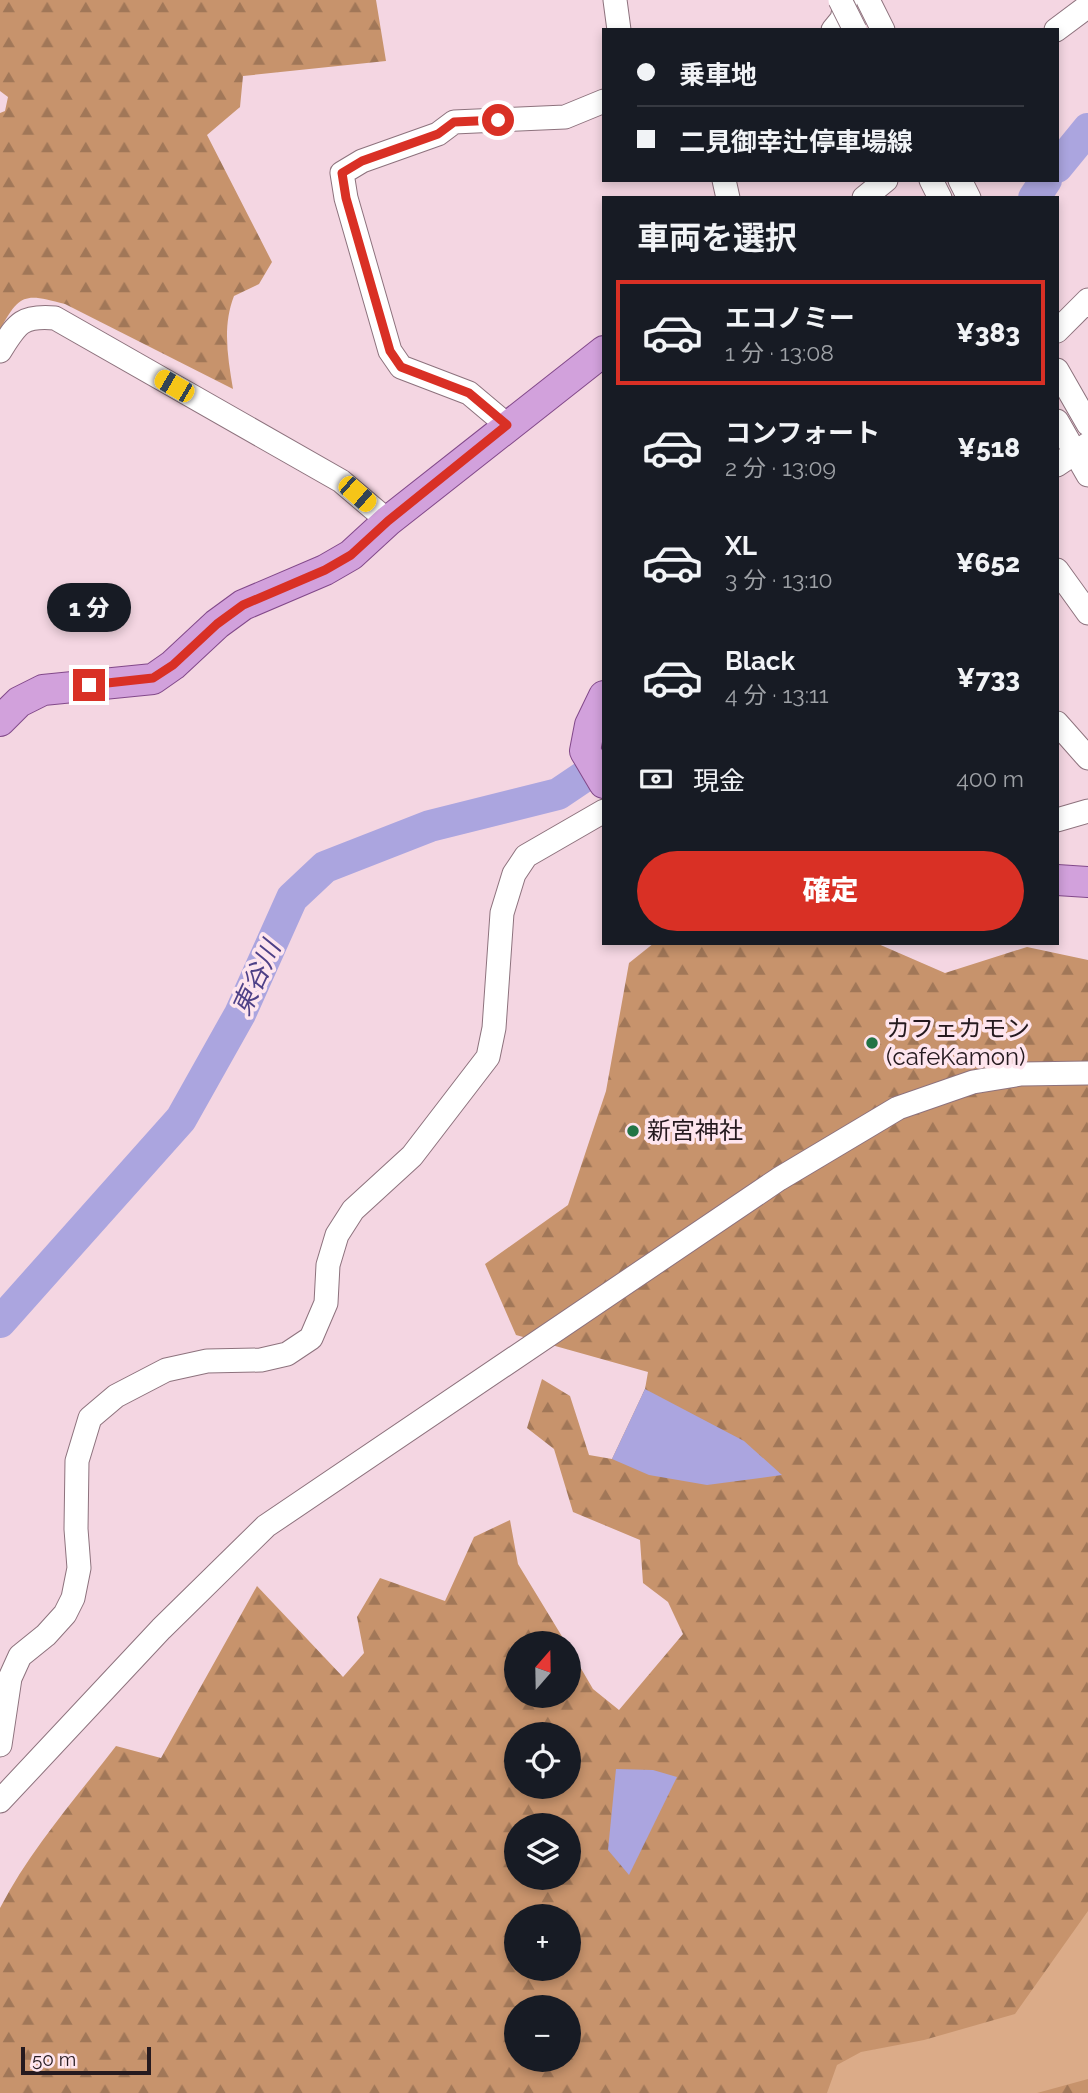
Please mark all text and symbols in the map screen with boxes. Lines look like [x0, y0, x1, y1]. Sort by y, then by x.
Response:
text: 乗車地 [679, 60, 757, 90]
route start [482, 104, 514, 136]
text: 二見御幸辻停車場線 [679, 127, 913, 157]
text: 車両を選択 [637, 219, 797, 256]
icon: car [641, 301, 704, 364]
text: エコノミー [725, 303, 855, 333]
text: ¥383 [956, 318, 1020, 348]
text: 1 分 · 13:08 [725, 339, 834, 366]
car [151, 366, 198, 406]
icon: car [641, 416, 704, 479]
text: コンフォート [725, 418, 880, 448]
text: ¥518 [957, 433, 1020, 463]
text: 2 分 · 13:09 [725, 454, 836, 481]
car [335, 472, 380, 516]
icon: car [641, 531, 704, 594]
text: XL [725, 531, 757, 561]
text: ¥652 [956, 548, 1020, 578]
text: 3 分 · 13:10 [725, 566, 833, 593]
callout: 1 分 [47, 584, 131, 632]
text: 1 分 [69, 594, 109, 621]
icon: car [641, 646, 704, 709]
text: Black [725, 646, 795, 676]
text: ¥733 [957, 663, 1020, 693]
route end [73, 669, 105, 701]
text: 4 分 · 13:11 [725, 681, 829, 708]
icon: cash [637, 760, 675, 798]
text: 400 m [956, 765, 1024, 792]
text: 現金 [693, 766, 745, 796]
button: 確定 [637, 851, 1024, 931]
water label: 東谷川 [226, 934, 287, 1020]
place label: カフェカモン (cafeKamon) [886, 1014, 1030, 1071]
marker: カフェカモン (cafeKamon) [864, 1035, 880, 1051]
place label: 新宮神社 [647, 1116, 743, 1145]
marker: 新宮神社 [625, 1123, 641, 1139]
north arrow [504, 1631, 581, 1708]
map controls [504, 1631, 581, 2072]
button: locate [504, 1722, 581, 1799]
button: layers [504, 1813, 581, 1890]
button: + [504, 1904, 581, 1981]
button: − [504, 1995, 581, 2072]
scale bar [21, 2044, 150, 2076]
text: 50 m [32, 2048, 76, 2070]

